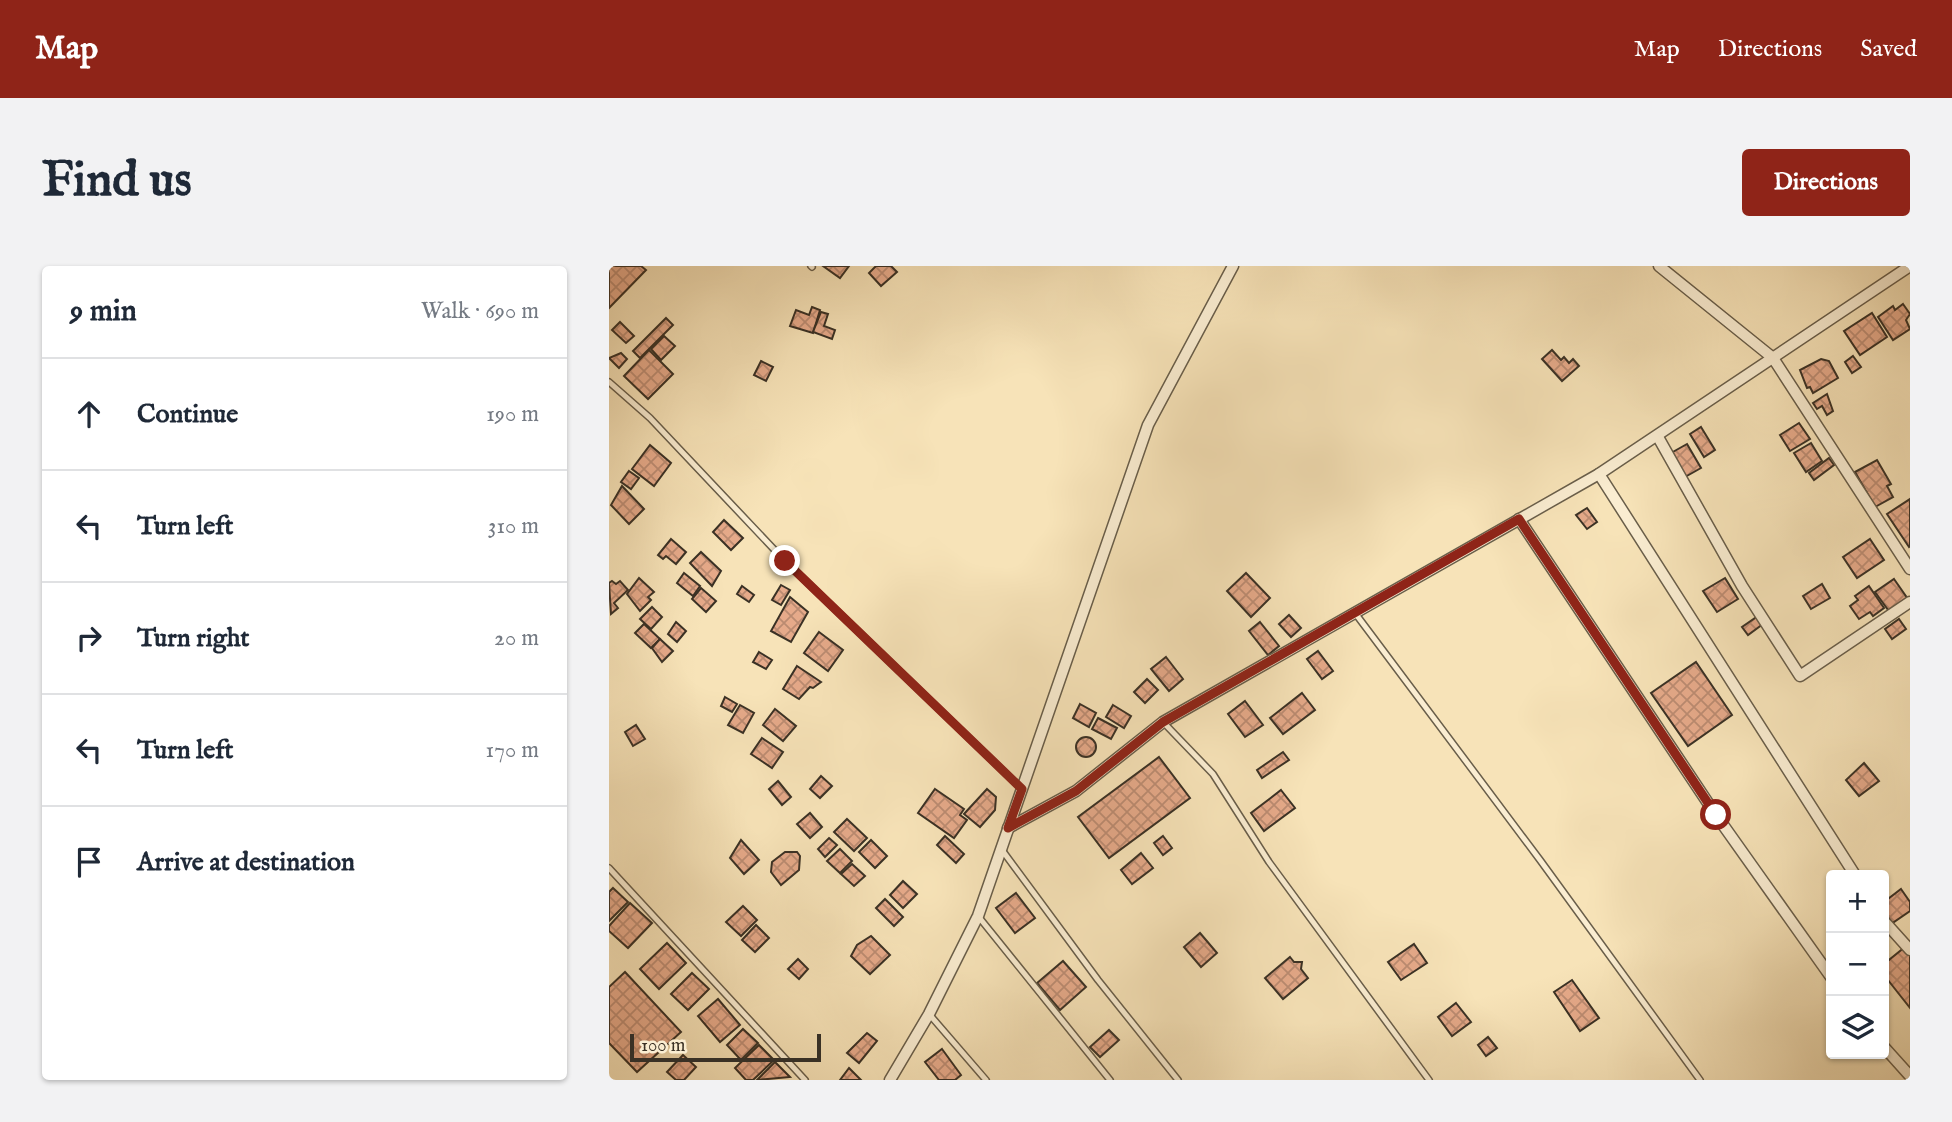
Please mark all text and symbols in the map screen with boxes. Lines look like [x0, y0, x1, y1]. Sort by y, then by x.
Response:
text: Map [35, 28, 98, 70]
text: Map [1634, 34, 1680, 65]
text: Directions [1718, 34, 1822, 65]
text: Saved [1860, 34, 1917, 65]
button: Directions [1742, 149, 1910, 216]
text: Find us [42, 151, 192, 213]
text: 9 min [70, 293, 137, 331]
text: Walk · 690 m [421, 297, 539, 326]
icon: ahead [70, 395, 108, 433]
text: Continue [137, 398, 238, 431]
text: 190 m [486, 400, 539, 429]
icon: left [70, 507, 108, 545]
text: Turn left [137, 510, 234, 543]
text: 310 m [488, 512, 539, 541]
route end [769, 545, 800, 576]
icon: right [70, 619, 108, 657]
text: Turn right [137, 622, 250, 655]
text: 20 m [494, 624, 539, 653]
icon: left [70, 731, 108, 769]
text: Turn left [137, 734, 234, 767]
text: 170 m [486, 736, 539, 765]
route start [1700, 799, 1731, 830]
icon: arrive [70, 843, 108, 881]
text: Arrive at destination [137, 846, 355, 879]
map controls [1826, 870, 1889, 1059]
button: + [1826, 870, 1889, 933]
button: − [1826, 933, 1889, 996]
button: layers [1826, 996, 1889, 1059]
scale bar [630, 1031, 821, 1063]
text: 100 m [641, 1034, 685, 1058]

